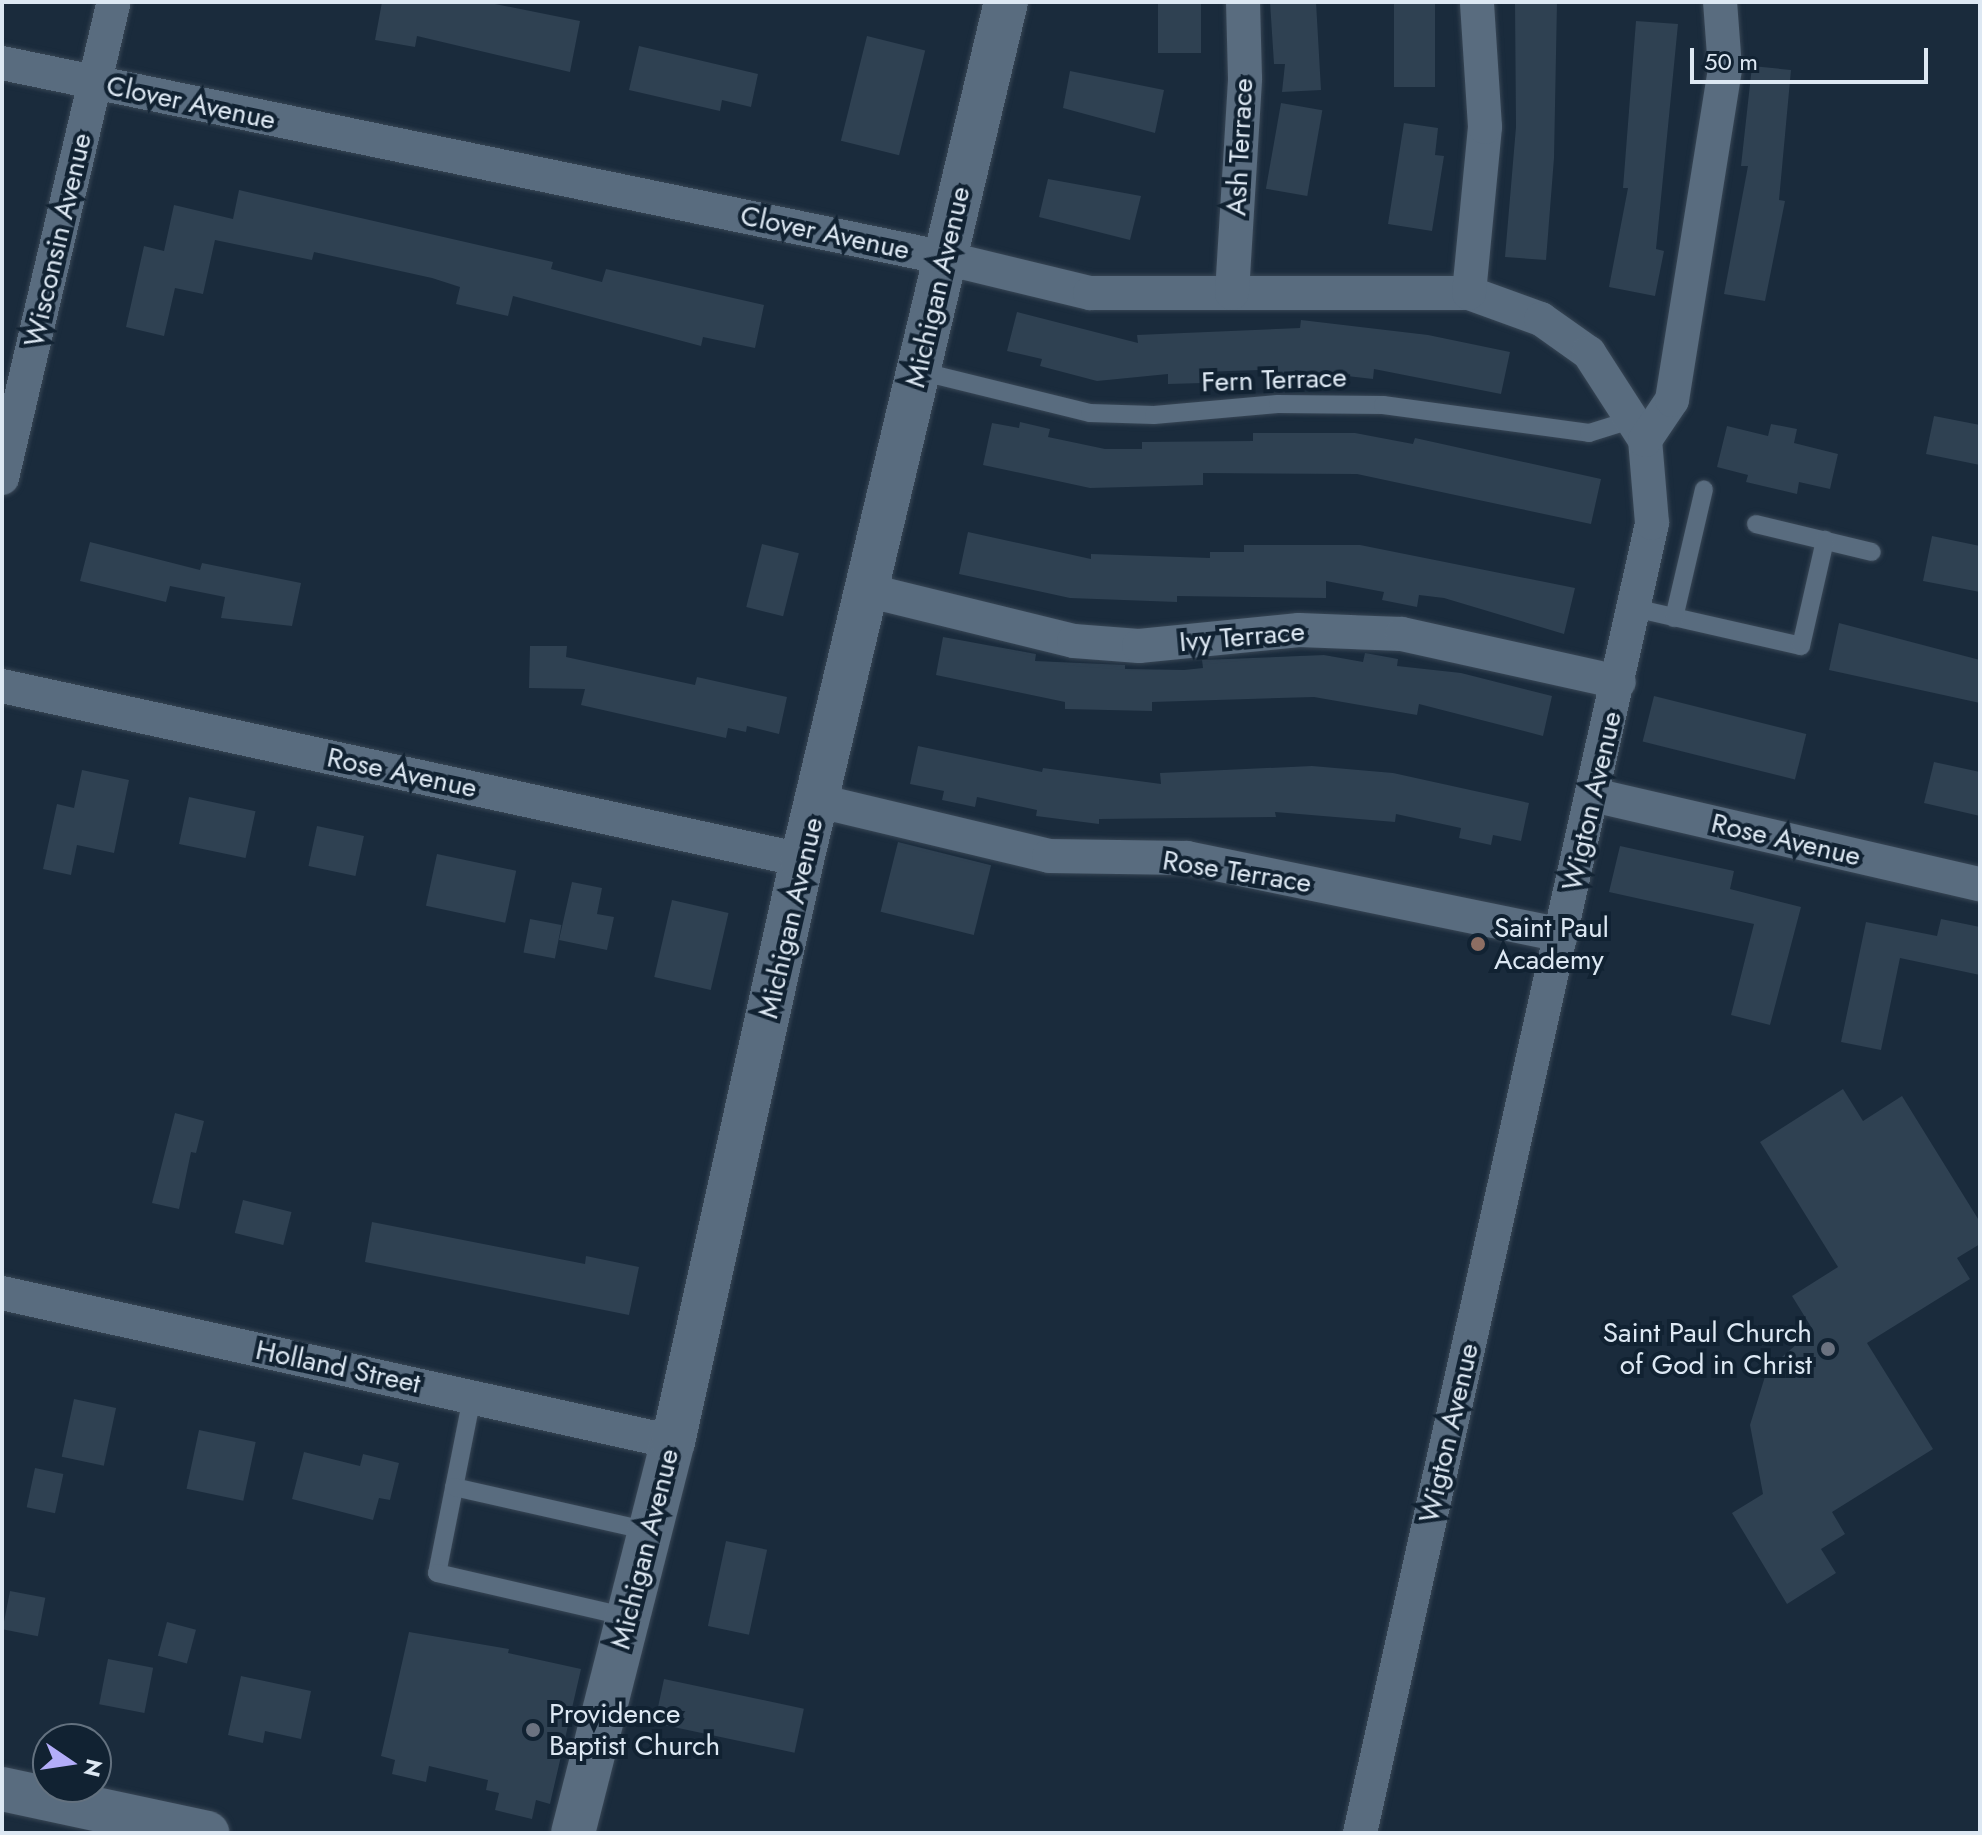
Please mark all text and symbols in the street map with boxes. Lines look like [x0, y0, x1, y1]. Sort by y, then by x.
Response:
scale bar [1694, 32, 1932, 82]
text: 50 m [1704, 44, 1758, 79]
street label: Clover Avenue [103, 69, 279, 137]
street label: Ash Terrace [1220, 77, 1260, 217]
street label: Wisconsin Avenue [17, 130, 99, 350]
street label: Michigan Avenue [899, 183, 977, 391]
street label: Clover Avenue [737, 199, 913, 267]
street label: Fern Terrace [1201, 361, 1347, 399]
street label: Ivy Terrace [1178, 615, 1306, 659]
street label: Wigton Avenue [1555, 708, 1629, 894]
street label: Rose Avenue [324, 741, 480, 805]
street label: Rose Avenue [1708, 807, 1864, 873]
street label: Michigan Avenue [752, 814, 830, 1022]
street label: Rose Terrace [1160, 844, 1314, 900]
place label: Saint Paul Academy [1494, 911, 1609, 977]
marker: Saint Paul Academy [1469, 935, 1487, 953]
place label: Saint Paul Church of God in Christ [1603, 1316, 1812, 1382]
street label: Holland Street [253, 1333, 423, 1401]
street label: Wigton Avenue [1412, 1340, 1486, 1526]
marker: Saint Paul Church of God in Christ [1819, 1340, 1837, 1358]
street label: Michigan Avenue [604, 1445, 686, 1653]
place label: Providence Baptist Church [549, 1697, 720, 1763]
marker: Providence Baptist Church [524, 1721, 542, 1739]
north arrow [32, 1723, 112, 1803]
text: N [76, 1756, 111, 1780]

